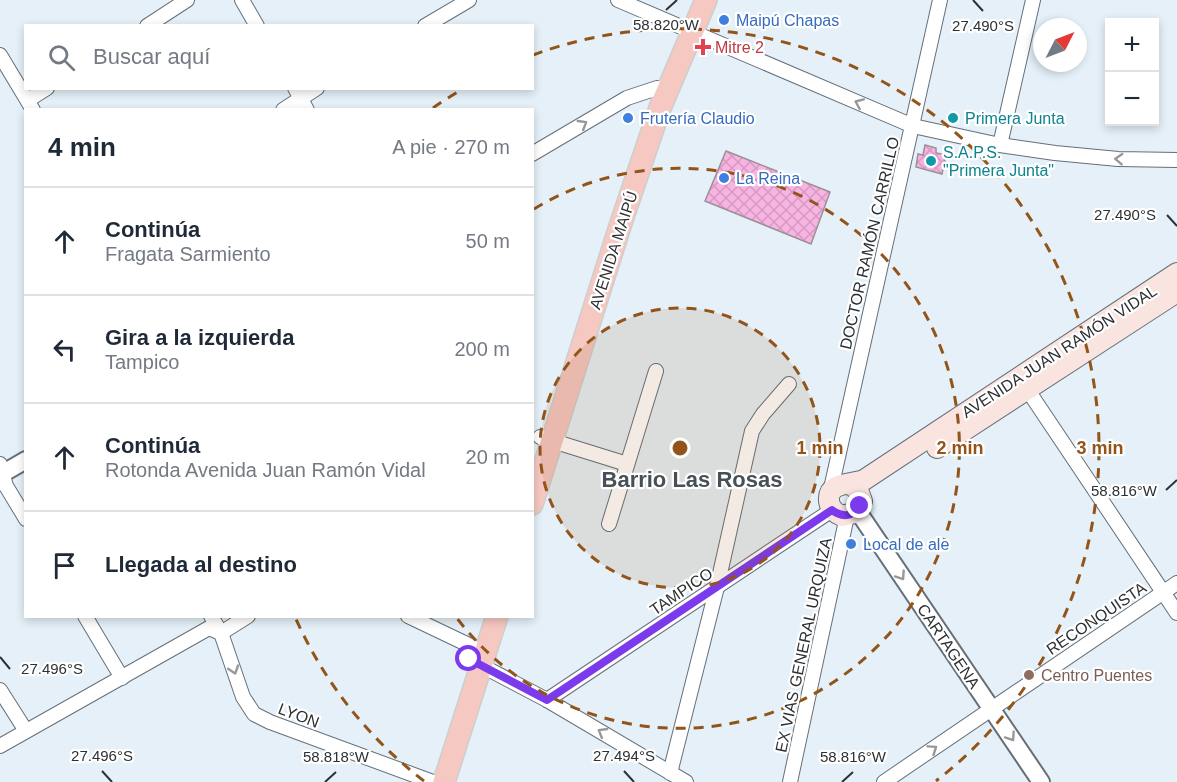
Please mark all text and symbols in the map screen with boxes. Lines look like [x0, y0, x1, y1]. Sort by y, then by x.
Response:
place label: Maipú Chapas [736, 12, 839, 29]
marker: Maipú Chapas [717, 13, 731, 27]
text: 58.820°W [633, 16, 700, 33]
text: 27.490°S [952, 17, 1014, 34]
north arrow [1033, 18, 1087, 72]
map controls [1105, 18, 1159, 126]
button: + [1105, 18, 1159, 72]
search box [24, 24, 534, 90]
place label: Mitre 2 [715, 39, 764, 56]
marker: Mitre 2 [696, 40, 710, 54]
icon: search [45, 41, 78, 74]
text: Buscar aquí [93, 44, 210, 69]
button: − [1105, 72, 1159, 126]
one-way arrow [854, 99, 865, 111]
place label: Frutería Claudio [640, 110, 755, 127]
place label: Primera Junta [965, 110, 1065, 127]
marker: Frutería Claudio [621, 111, 635, 125]
marker: Primera Junta [946, 111, 960, 125]
one-way arrow [577, 119, 587, 131]
text: 4 min [48, 132, 116, 162]
street label: DOCTOR RAMÓN CARRILLO [836, 135, 902, 351]
text: A pie · 270 m [392, 136, 510, 158]
place label: S.A.P.S. "Primera Junta" [943, 144, 1054, 179]
one-way arrow [1114, 152, 1123, 165]
marker: S.A.P.S. "Primera Junta" [924, 154, 938, 168]
place label: La Reina [736, 170, 800, 187]
marker: La Reina [717, 171, 731, 185]
street label: AVENIDA MAIPÚ [585, 189, 641, 311]
text: 27.490°S [1094, 206, 1156, 223]
text: Continúa [105, 217, 200, 242]
icon: ahead [48, 225, 81, 258]
text: 50 m [466, 230, 510, 252]
text: Fragata Sarmiento [105, 243, 271, 265]
street label: AVENIDA JUAN RAMÓN VIDAL [958, 281, 1160, 421]
text: Gira a la izquierda [105, 325, 295, 350]
icon: left [48, 333, 81, 366]
text: 200 m [454, 338, 510, 360]
text: Tampico [105, 351, 179, 373]
text: Continúa [105, 433, 200, 458]
centre of rings [670, 438, 690, 458]
text: 1 min [796, 438, 844, 458]
text: 2 min [936, 438, 984, 458]
text: 3 min [1076, 438, 1124, 458]
icon: ahead [48, 441, 81, 474]
text: 20 m [466, 446, 510, 468]
text: Rotonda Avenida Juan Ramón Vidal [105, 459, 426, 481]
district label: Barrio Las Rosas [602, 467, 782, 492]
text: 58.816°W [1091, 482, 1158, 499]
route end [846, 492, 872, 518]
street label: EX VIAS GENERAL URQUIZA [772, 536, 835, 754]
place label: Local de ale [863, 536, 949, 553]
marker: Local de ale [844, 537, 858, 551]
icon: arrive [48, 549, 81, 582]
text: Llegada al destino [105, 552, 297, 577]
street label: TAMPICO [647, 564, 716, 619]
one-way arrow [894, 569, 905, 580]
street label: RECONQUISTA [1043, 579, 1149, 658]
street label: CARTAGENA [914, 601, 983, 692]
route start [455, 645, 481, 671]
text: 27.496°S [21, 660, 83, 677]
one-way arrow [226, 664, 239, 675]
place label: Centro Puentes [1041, 667, 1152, 684]
marker: Centro Puentes [1022, 668, 1036, 682]
street label: LYON [276, 700, 322, 731]
one-way arrow [598, 728, 608, 740]
one-way arrow [1004, 731, 1015, 742]
one-way arrow [926, 745, 937, 756]
text: 27.496°S [71, 747, 133, 764]
text: 27.494°S [593, 747, 655, 764]
text: 58.818°W [303, 748, 370, 765]
text: 58.816°W [820, 748, 887, 765]

